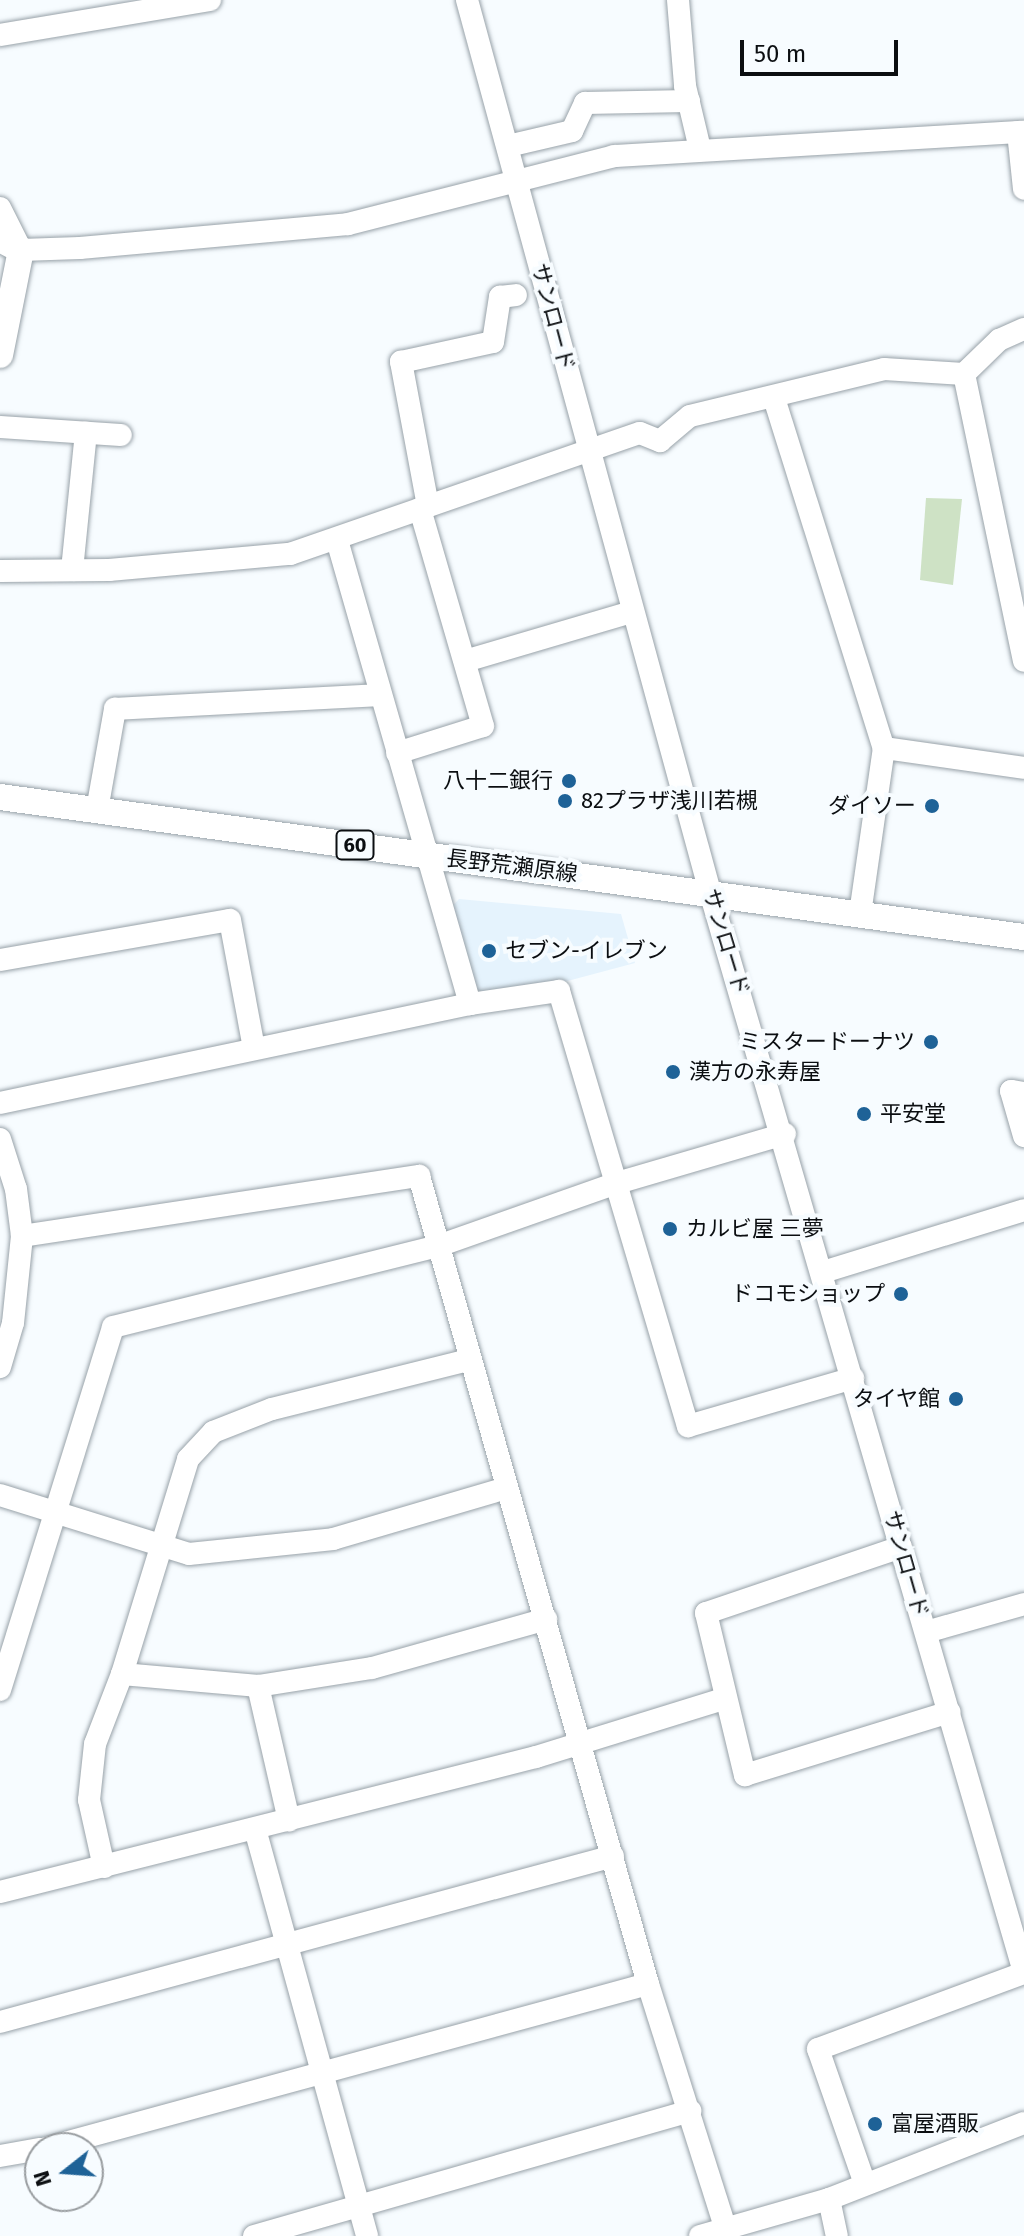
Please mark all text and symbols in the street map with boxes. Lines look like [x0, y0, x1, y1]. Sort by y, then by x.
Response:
scale bar [744, 24, 902, 74]
text: 50 m [754, 40, 806, 68]
street label: サンロード [526, 260, 580, 374]
place label: 八十二銀行 [443, 768, 553, 794]
marker: 八十二銀行 [560, 772, 578, 790]
place label: 82プラザ浅川若槻 [581, 788, 758, 814]
marker: 82プラザ浅川若槻 [556, 792, 574, 810]
place label: ダイソー [828, 793, 916, 819]
marker: ダイソー [923, 797, 941, 815]
road number: 60 [335, 829, 375, 861]
street label: 長野荒瀬原線 [445, 845, 579, 887]
street label: サンロード [697, 886, 755, 998]
place label: セブン-イレブン [505, 938, 668, 964]
marker: セブン-イレブン [480, 942, 498, 960]
place label: ミスタードーナツ [739, 1029, 915, 1055]
marker: ミスタードーナツ [922, 1033, 940, 1051]
place label: 漢方の永寿屋 [689, 1059, 821, 1085]
marker: 漢方の永寿屋 [664, 1063, 682, 1081]
place label: 平安堂 [880, 1101, 946, 1127]
marker: 平安堂 [855, 1105, 873, 1123]
place label: カルビ屋 三夢 [686, 1216, 824, 1242]
marker: カルビ屋 三夢 [661, 1220, 679, 1238]
place label: ドコモショップ [731, 1281, 885, 1307]
marker: ドコモショップ [892, 1285, 910, 1303]
place label: タイヤ館 [852, 1386, 940, 1412]
marker: タイヤ館 [947, 1390, 965, 1408]
street label: サンロード [878, 1507, 934, 1621]
place label: 富屋酒販 [891, 2111, 979, 2137]
marker: 富屋酒販 [866, 2115, 884, 2133]
north arrow [24, 2132, 104, 2212]
text: N [27, 2168, 58, 2190]

